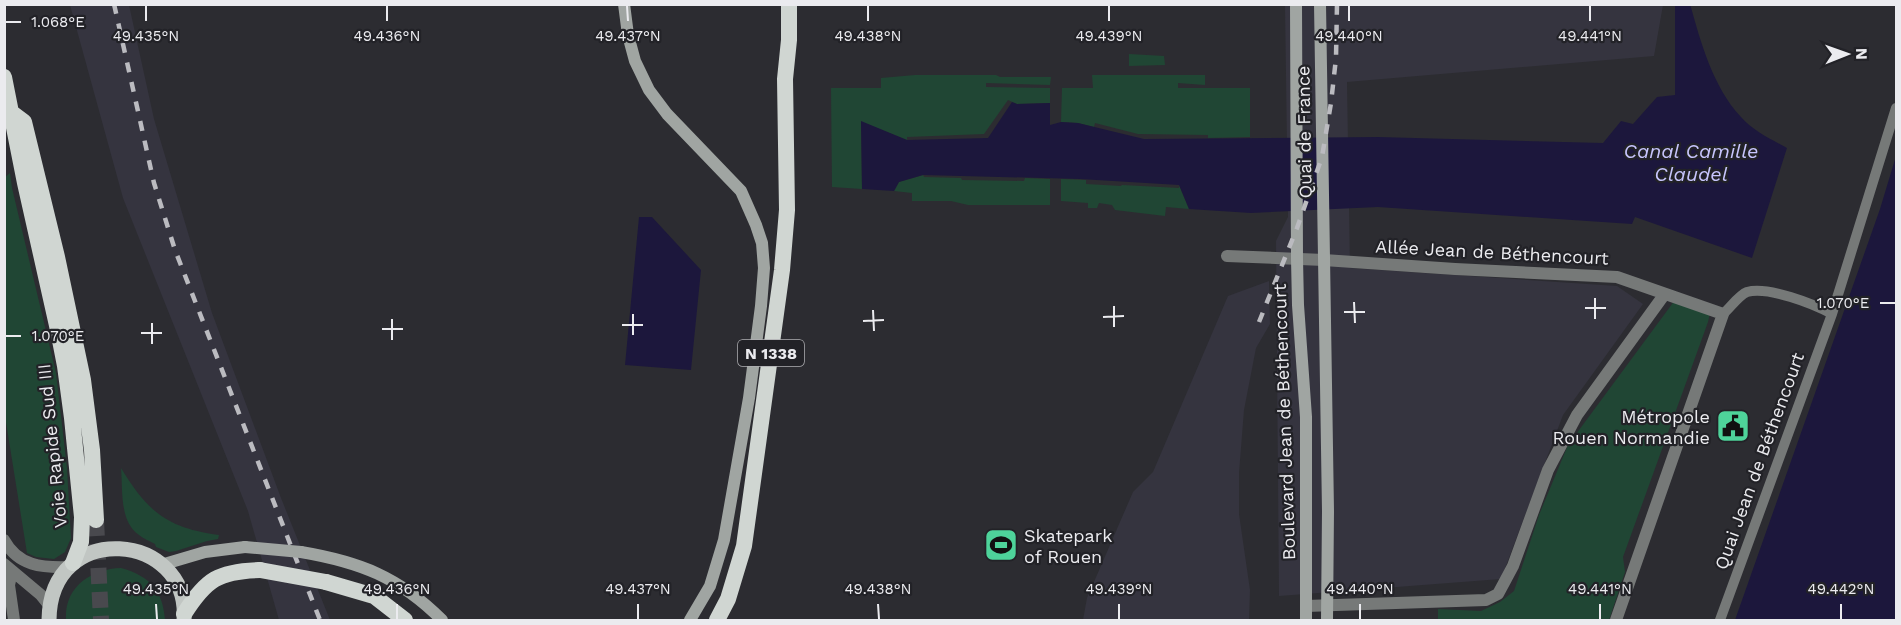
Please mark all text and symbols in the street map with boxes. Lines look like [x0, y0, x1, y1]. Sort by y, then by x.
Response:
text: 1.068°E [31, 13, 85, 31]
north arrow [1817, 24, 1877, 84]
text: 49.435°N [113, 27, 179, 45]
text: 49.436°N [354, 27, 421, 45]
text: 49.437°N [595, 27, 661, 45]
text: 49.438°N [834, 27, 902, 45]
text: 49.439°N [1075, 27, 1143, 45]
text: 49.440°N [1315, 27, 1383, 45]
text: 49.441°N [1558, 27, 1622, 45]
text: N [1852, 48, 1871, 60]
street label: Quai de France [1292, 66, 1316, 198]
water label: Canal Camille Claudel [1624, 139, 1758, 186]
street label: Allée Jean de Béthencourt [1375, 235, 1610, 269]
street label: Boulevard Jean de Béthencourt [1269, 283, 1299, 561]
text: 1.070°E [1817, 294, 1869, 312]
text: 1.070°E [32, 327, 84, 345]
road number: N 1338 [738, 340, 804, 366]
street label: Quai Jean de Béthencourt [1710, 349, 1808, 572]
street label: Voie Rapide Sud III [33, 363, 71, 529]
place label: Métropole Rouen Normandie [1553, 406, 1710, 448]
public building icon: Métropole Rouen Normandie [1715, 408, 1751, 444]
place label: Skatepark of Rouen [1024, 525, 1112, 567]
sports icon: Skatepark of Rouen [983, 527, 1019, 563]
text: 49.435°N [123, 580, 189, 598]
text: 49.436°N [364, 580, 431, 598]
text: 49.437°N [605, 580, 671, 598]
text: 49.438°N [844, 580, 912, 598]
text: 49.439°N [1085, 580, 1153, 598]
text: 49.440°N [1326, 580, 1394, 598]
text: 49.441°N [1568, 580, 1632, 598]
text: 49.442°N [1807, 580, 1875, 598]

